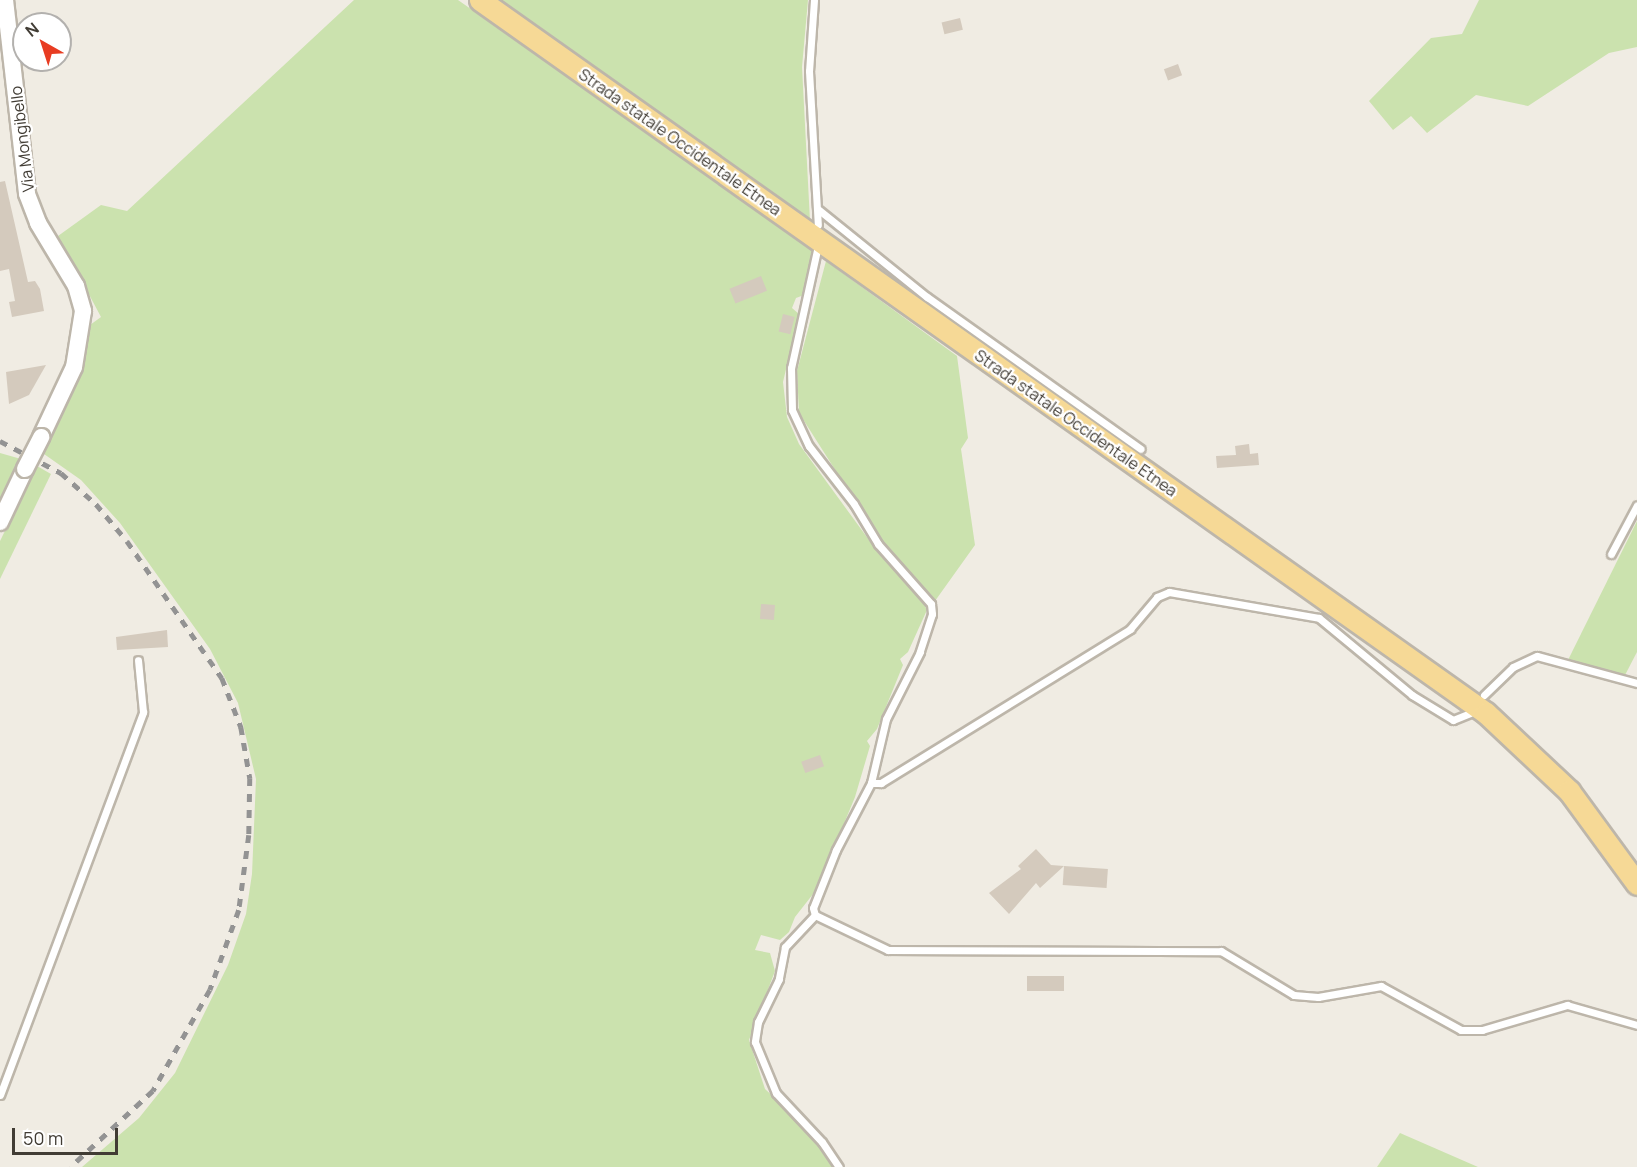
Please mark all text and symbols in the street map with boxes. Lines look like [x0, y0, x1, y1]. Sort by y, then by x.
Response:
north arrow [12, 12, 72, 72]
text: N [21, 17, 43, 42]
street label: Strada statale Occidentale Etnea [575, 65, 785, 219]
street label: Via Mongibello [6, 85, 38, 193]
street label: Strada statale Occidentale Etnea [971, 346, 1181, 500]
scale bar [15, 1116, 122, 1154]
text: 50 m [23, 1126, 63, 1150]

